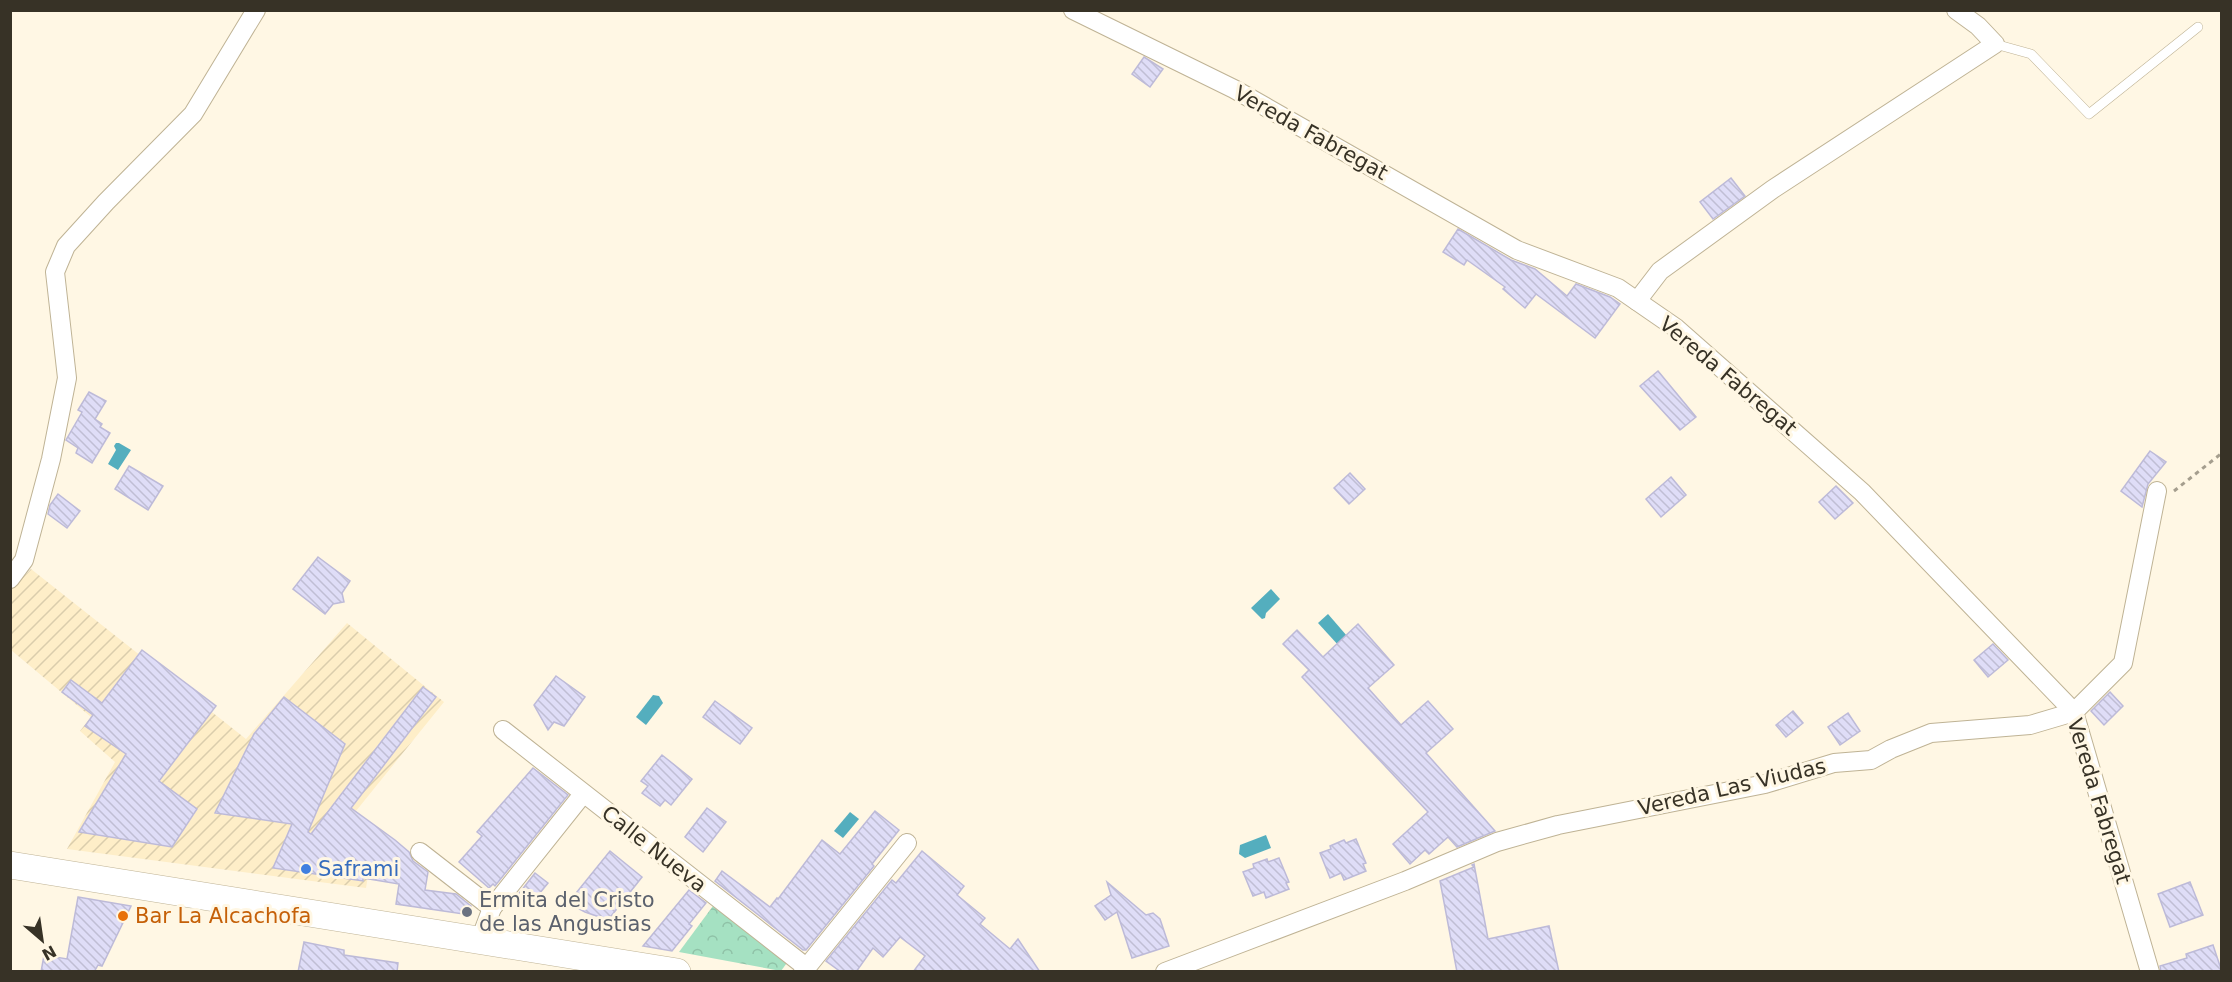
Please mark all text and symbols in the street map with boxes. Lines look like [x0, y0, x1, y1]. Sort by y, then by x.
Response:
street label: Vereda Fabregat [1230, 81, 1392, 185]
street label: Vereda Fabregat [1655, 312, 1801, 440]
street label: Vereda Fabregat [2062, 715, 2136, 887]
street label: Vereda Las Viudas [1636, 754, 1828, 820]
street label: Calle Nueva [597, 801, 711, 897]
place label: Saframi [318, 857, 399, 881]
marker: Saframi [299, 862, 313, 876]
place label: Ermita del Cristo de las Angustias [479, 888, 655, 936]
place label: Bar La Alcachofa [135, 904, 311, 928]
marker: Ermita del Cristo de las Angustias [460, 905, 474, 919]
marker: Bar La Alcachofa [116, 909, 130, 923]
north arrow [12, 910, 72, 970]
text: N [39, 941, 59, 964]

